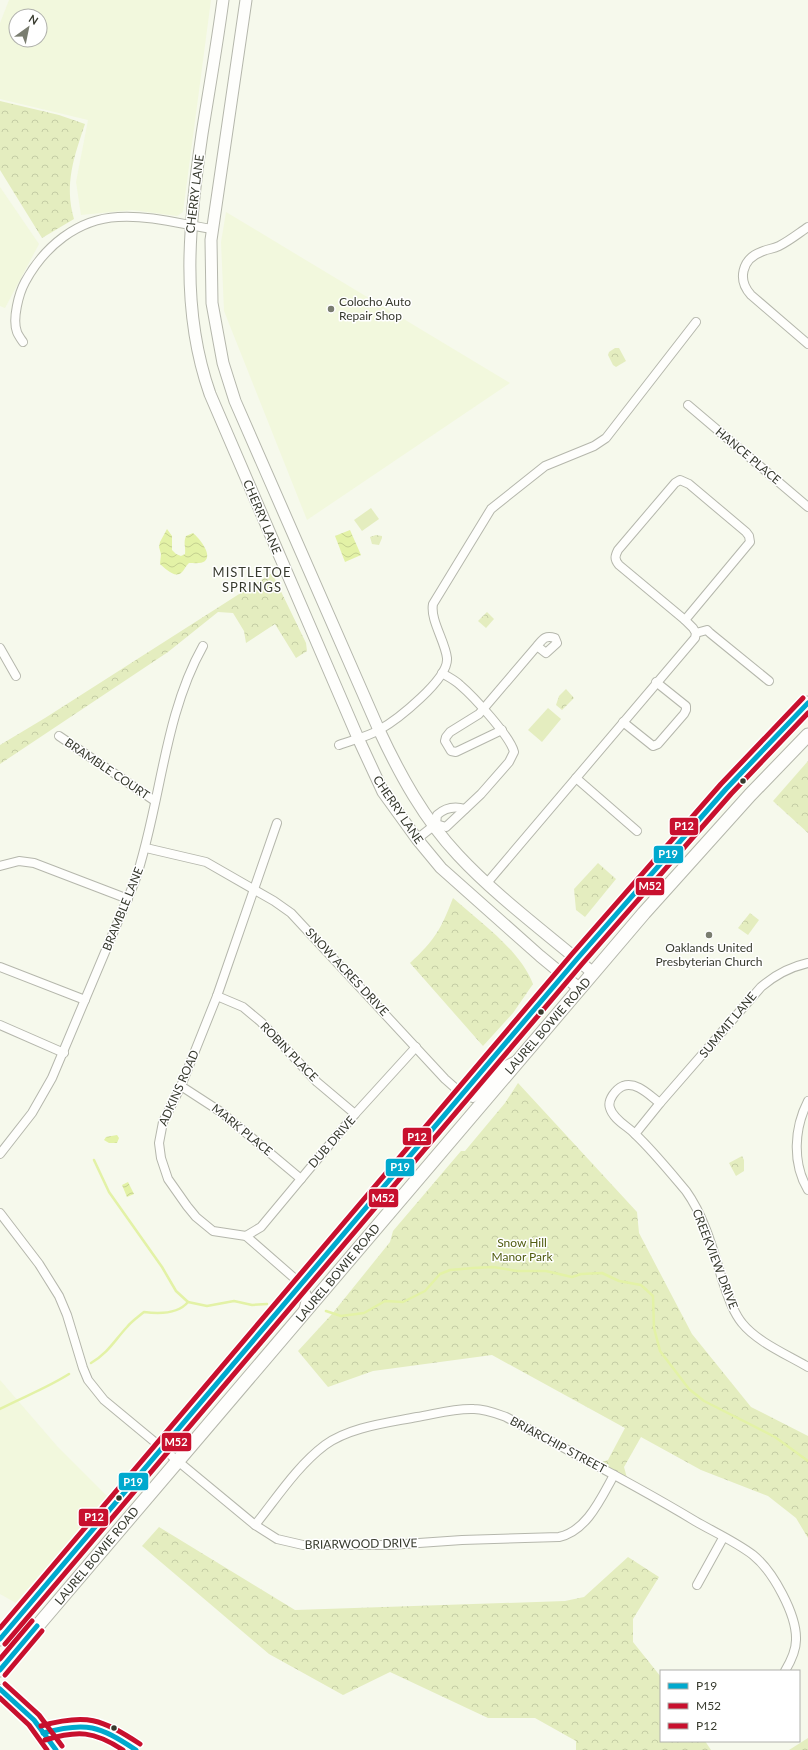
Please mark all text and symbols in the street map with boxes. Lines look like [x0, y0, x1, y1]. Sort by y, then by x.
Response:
north arrow [8, 8, 48, 48]
text: N [27, 11, 41, 27]
street label: CHERRY LANE [182, 154, 207, 234]
place label: Colocho Auto Repair Shop [339, 294, 411, 323]
marker: Colocho Auto Repair Shop [326, 304, 336, 314]
street label: HANCE PLACE [713, 424, 784, 487]
street label: CHERRY LANE [240, 477, 285, 556]
district label: MISTLETOE SPRINGS [213, 564, 291, 595]
street label: BRAMBLE COURT [62, 735, 153, 803]
street label: CHERRY LANE [370, 773, 427, 847]
unlabelled marker [738, 776, 748, 786]
line badge: P12 [669, 817, 699, 836]
text: P12 [674, 819, 694, 832]
line badge: P19 [653, 845, 684, 864]
text: P19 [658, 847, 678, 860]
street label: BRAMBLE LANE [99, 865, 146, 953]
line badge: M52 [635, 877, 665, 896]
text: M52 [638, 879, 662, 892]
street label: SNOW ACRES DRIVE [303, 924, 392, 1019]
marker: Oaklands United Presbyterian Church [704, 930, 714, 940]
place label: Oaklands United Presbyterian Church [655, 940, 763, 969]
street label: LAUREL BOWIE ROAD [502, 974, 594, 1077]
street label: SUMMIT LANE [696, 989, 759, 1061]
unlabelled marker [536, 1007, 546, 1017]
street label: ROBIN PLACE [257, 1019, 321, 1084]
street label: ADKINS ROAD [155, 1048, 202, 1128]
street label: MARK PLACE [209, 1100, 276, 1159]
street label: DUB DRIVE [305, 1113, 358, 1171]
line badge: P12 [402, 1127, 432, 1146]
text: P12 [407, 1130, 427, 1143]
line badge: P19 [385, 1158, 415, 1177]
text: P19 [390, 1160, 410, 1173]
line badge: M52 [368, 1188, 399, 1208]
text: M52 [371, 1191, 395, 1204]
street label: CREEKVIEW DRIVE [689, 1207, 742, 1311]
street label: LAUREL BOWIE ROAD [292, 1221, 383, 1325]
park label: Snow Hill Manor Park [491, 1235, 553, 1264]
street label: BRIARCHIP STREET [508, 1413, 609, 1476]
line badge: M52 [161, 1432, 192, 1452]
text: M52 [164, 1435, 188, 1448]
line badge: P19 [118, 1472, 149, 1491]
text: P19 [123, 1475, 143, 1488]
unlabelled marker [114, 1493, 124, 1503]
street label: LAUREL BOWIE ROAD [51, 1504, 142, 1608]
line badge: P12 [78, 1508, 109, 1527]
text: P12 [84, 1510, 104, 1523]
street label: BRIARWOOD DRIVE [304, 1535, 418, 1552]
legend [660, 1670, 800, 1742]
text: P19 [696, 1678, 717, 1693]
text: M52 [696, 1698, 721, 1713]
text: P12 [696, 1718, 717, 1733]
unlabelled marker [109, 1723, 119, 1733]

